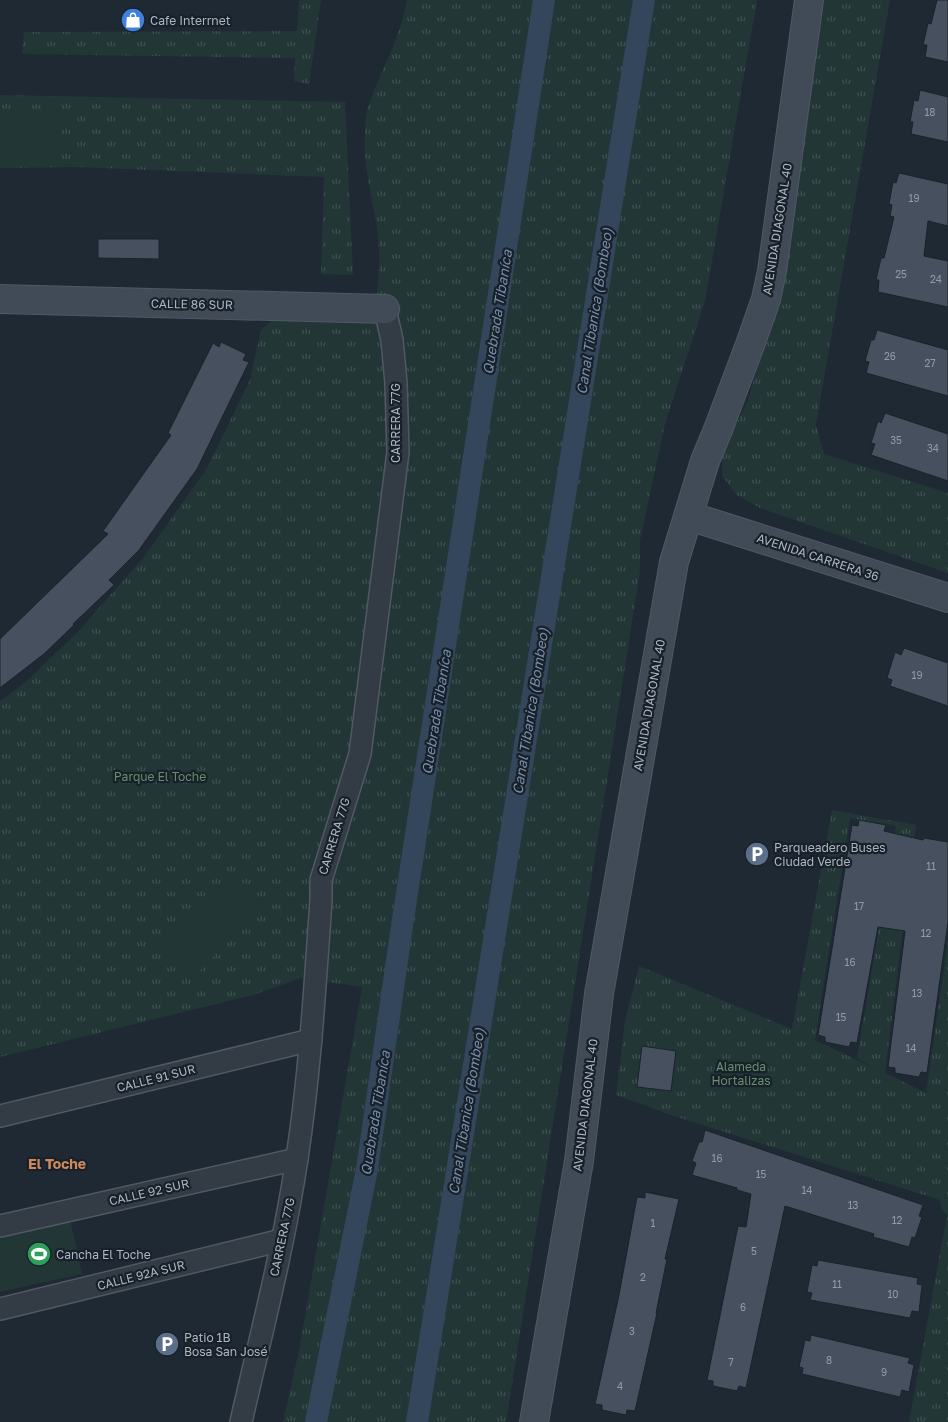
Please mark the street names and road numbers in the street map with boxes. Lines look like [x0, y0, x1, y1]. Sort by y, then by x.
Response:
street label: AVENIDA DIAGONAL 40 [759, 162, 795, 296]
street label: CALLE 86 SUR [151, 296, 233, 312]
street label: CARRERA 77G [388, 383, 403, 463]
street label: AVENIDA CARRERA 36 [755, 530, 881, 584]
street label: AVENIDA DIAGONAL 40 [630, 638, 668, 772]
street label: CARRERA 77G [315, 796, 353, 876]
street label: AVENIDA DIAGONAL 40 [569, 1038, 601, 1172]
street label: CALLE 91 SUR [115, 1061, 197, 1095]
street label: CALLE 92 SUR [107, 1175, 191, 1209]
street label: CARRERA 77G [266, 1196, 298, 1278]
street label: CALLE 92A SUR [96, 1257, 186, 1293]

